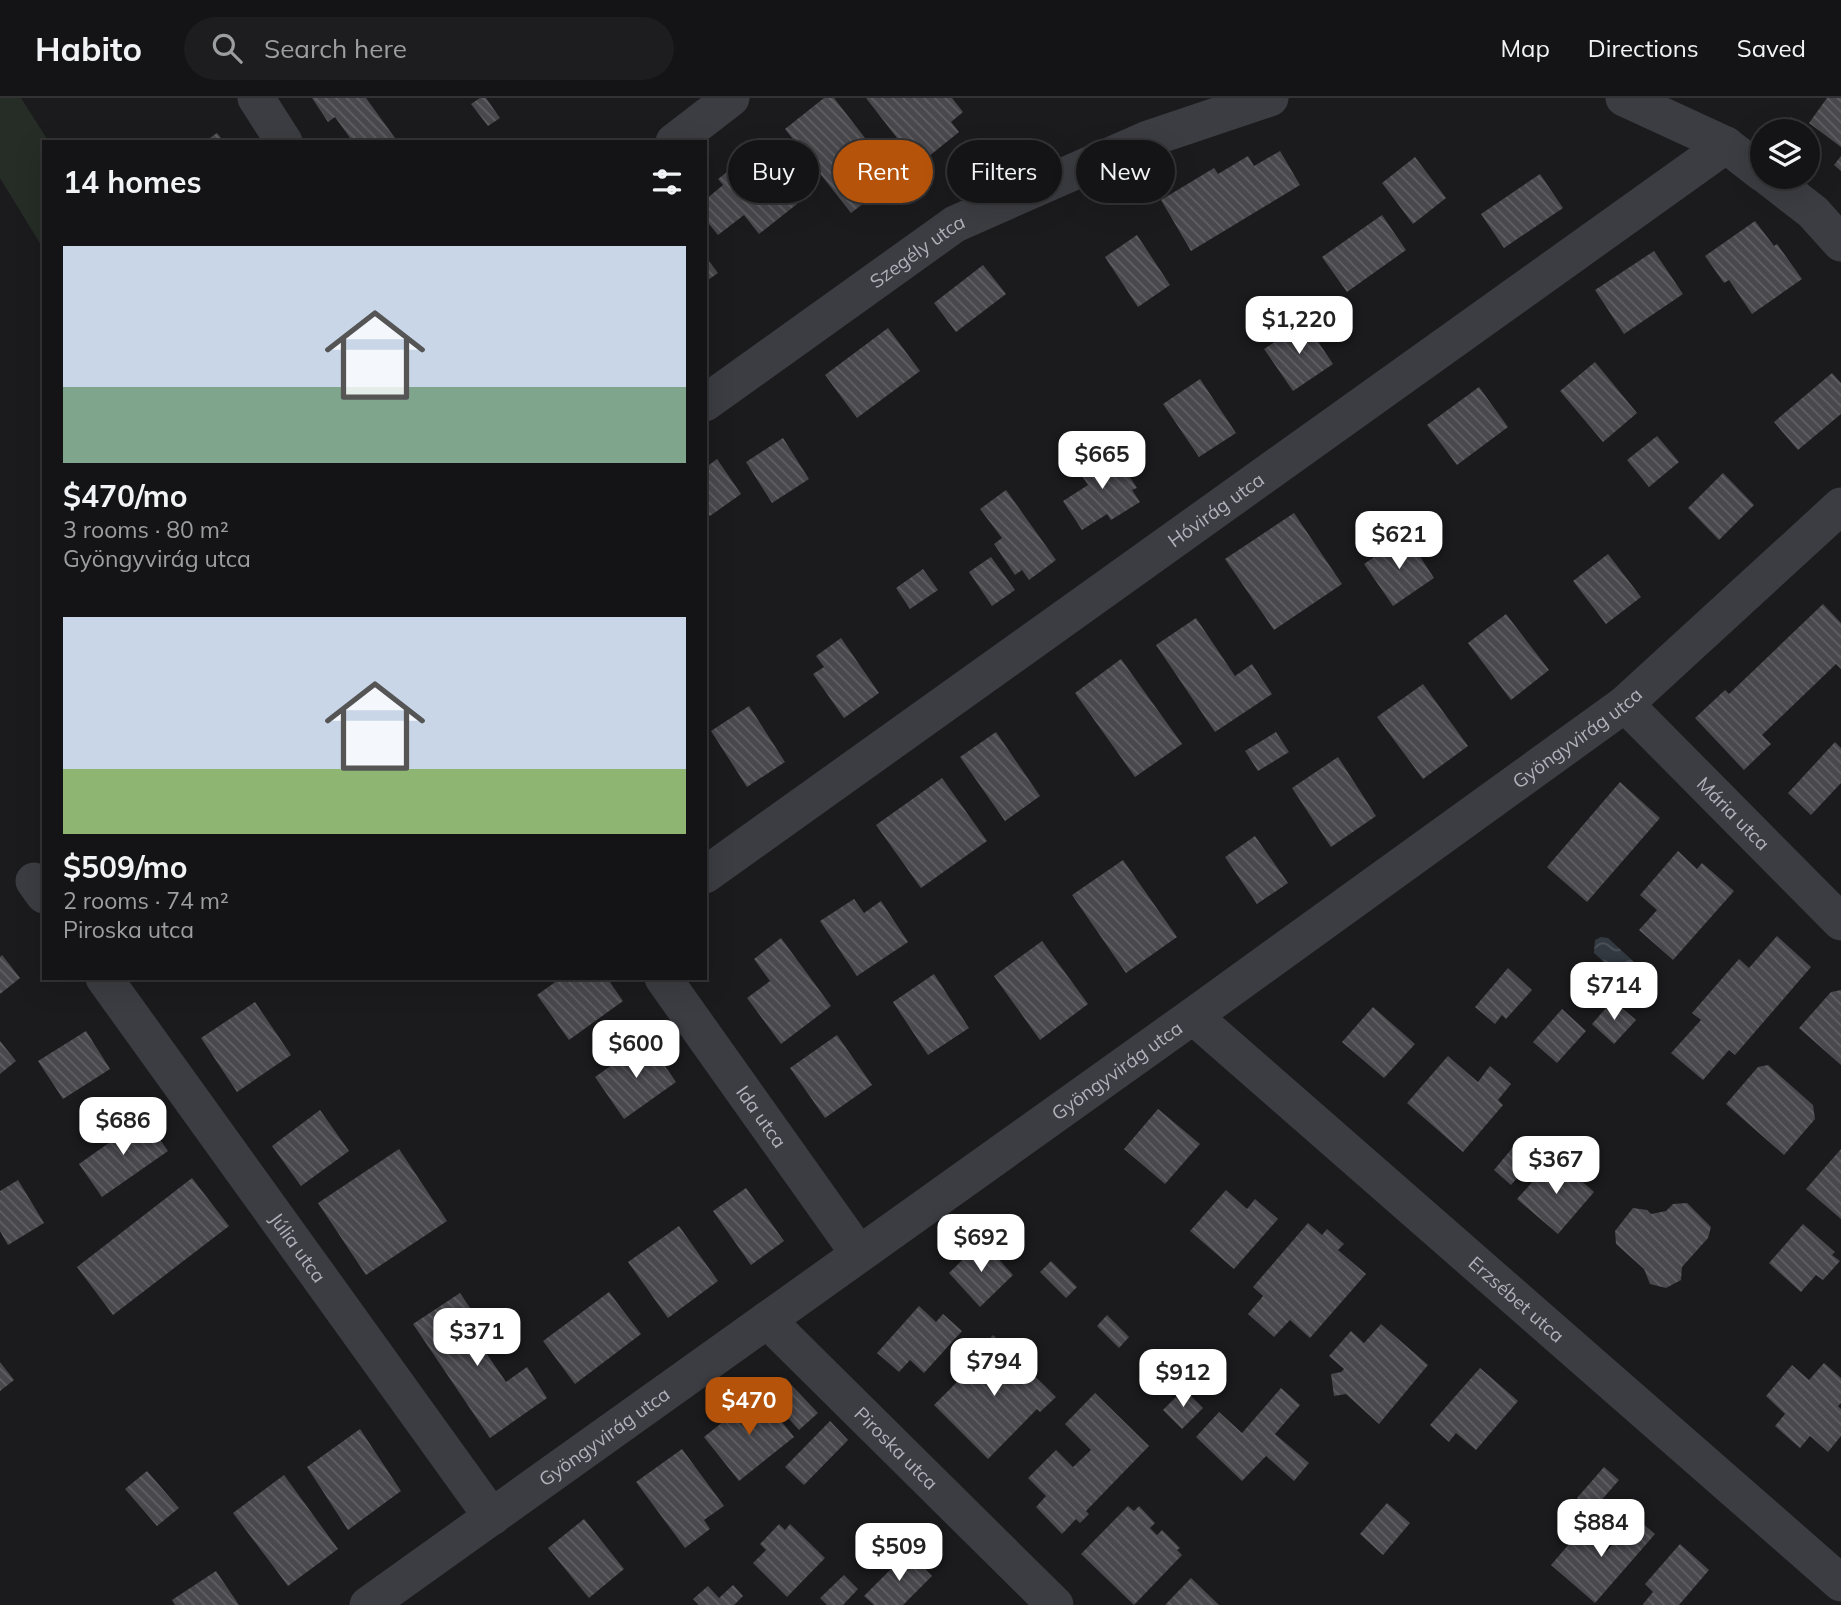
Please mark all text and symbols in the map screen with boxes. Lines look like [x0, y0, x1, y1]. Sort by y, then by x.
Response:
search box [184, 17, 674, 80]
text: Habito [35, 28, 142, 69]
icon: search [208, 29, 246, 67]
text: Search here [264, 32, 407, 65]
text: Map [1500, 33, 1550, 63]
text: Directions [1588, 33, 1699, 63]
text: Saved [1737, 33, 1806, 63]
map controls [1750, 119, 1820, 189]
button: layers [1750, 119, 1820, 189]
chip: Buy [728, 140, 819, 203]
chip: Rent [833, 140, 933, 203]
chip: Filters [947, 140, 1062, 203]
chip: New [1076, 140, 1175, 203]
text: 14 homes [63, 163, 202, 201]
icon: filters [648, 163, 686, 201]
street label: Szegély utca [865, 209, 968, 293]
icon: home [312, 292, 438, 418]
pin: $1,220 [1242, 296, 1356, 356]
text: $1,220 [1262, 304, 1336, 333]
pin: $665 [1061, 432, 1143, 491]
text: $665 [1074, 439, 1130, 468]
street label: Hóvirág utca [1163, 467, 1269, 552]
text: $470/mo [63, 477, 187, 515]
pin: $621 [1358, 512, 1440, 571]
text: 3 rooms · 80 m² [63, 515, 229, 544]
text: $621 [1371, 519, 1427, 548]
text: Gyöngyvirág utca [63, 544, 251, 573]
icon: home [312, 663, 438, 789]
street label: Gyöngyvirág utca [1508, 682, 1647, 793]
street label: Mária utca [1692, 772, 1775, 855]
text: $509/mo [63, 848, 187, 886]
text: 2 rooms · 74 m² [63, 886, 229, 915]
text: Piroska utca [63, 915, 194, 944]
pin: $714 [1573, 962, 1655, 1022]
text: $714 [1586, 970, 1642, 999]
street label: Gyöngyvirág utca [1047, 1016, 1187, 1125]
pin: $600 [595, 1020, 677, 1080]
text: $600 [608, 1028, 664, 1057]
street label: Ida utca [731, 1081, 792, 1152]
pin: $686 [82, 1098, 164, 1157]
text: $686 [95, 1105, 151, 1134]
pin: $367 [1515, 1136, 1597, 1196]
text: $367 [1528, 1144, 1584, 1173]
street label: Júlia utca [265, 1208, 331, 1287]
pin: $692 [940, 1214, 1022, 1274]
text: $692 [953, 1222, 1009, 1251]
street label: Erzsébet utca [1464, 1251, 1569, 1347]
pin: $371 [436, 1308, 518, 1368]
text: $371 [449, 1316, 505, 1345]
pin: $794 [953, 1338, 1035, 1398]
text: $794 [966, 1346, 1022, 1375]
pin: $912 [1142, 1350, 1224, 1409]
text: $912 [1155, 1357, 1211, 1386]
pin: $470 [708, 1378, 790, 1437]
street label: Gyöngyvirág utca [534, 1382, 674, 1491]
text: $470 [721, 1385, 777, 1414]
street label: Piroska utca [849, 1401, 943, 1495]
pin: $884 [1560, 1500, 1642, 1559]
text: $884 [1573, 1507, 1629, 1536]
pin: $509 [858, 1524, 940, 1583]
text: $509 [871, 1531, 927, 1560]

